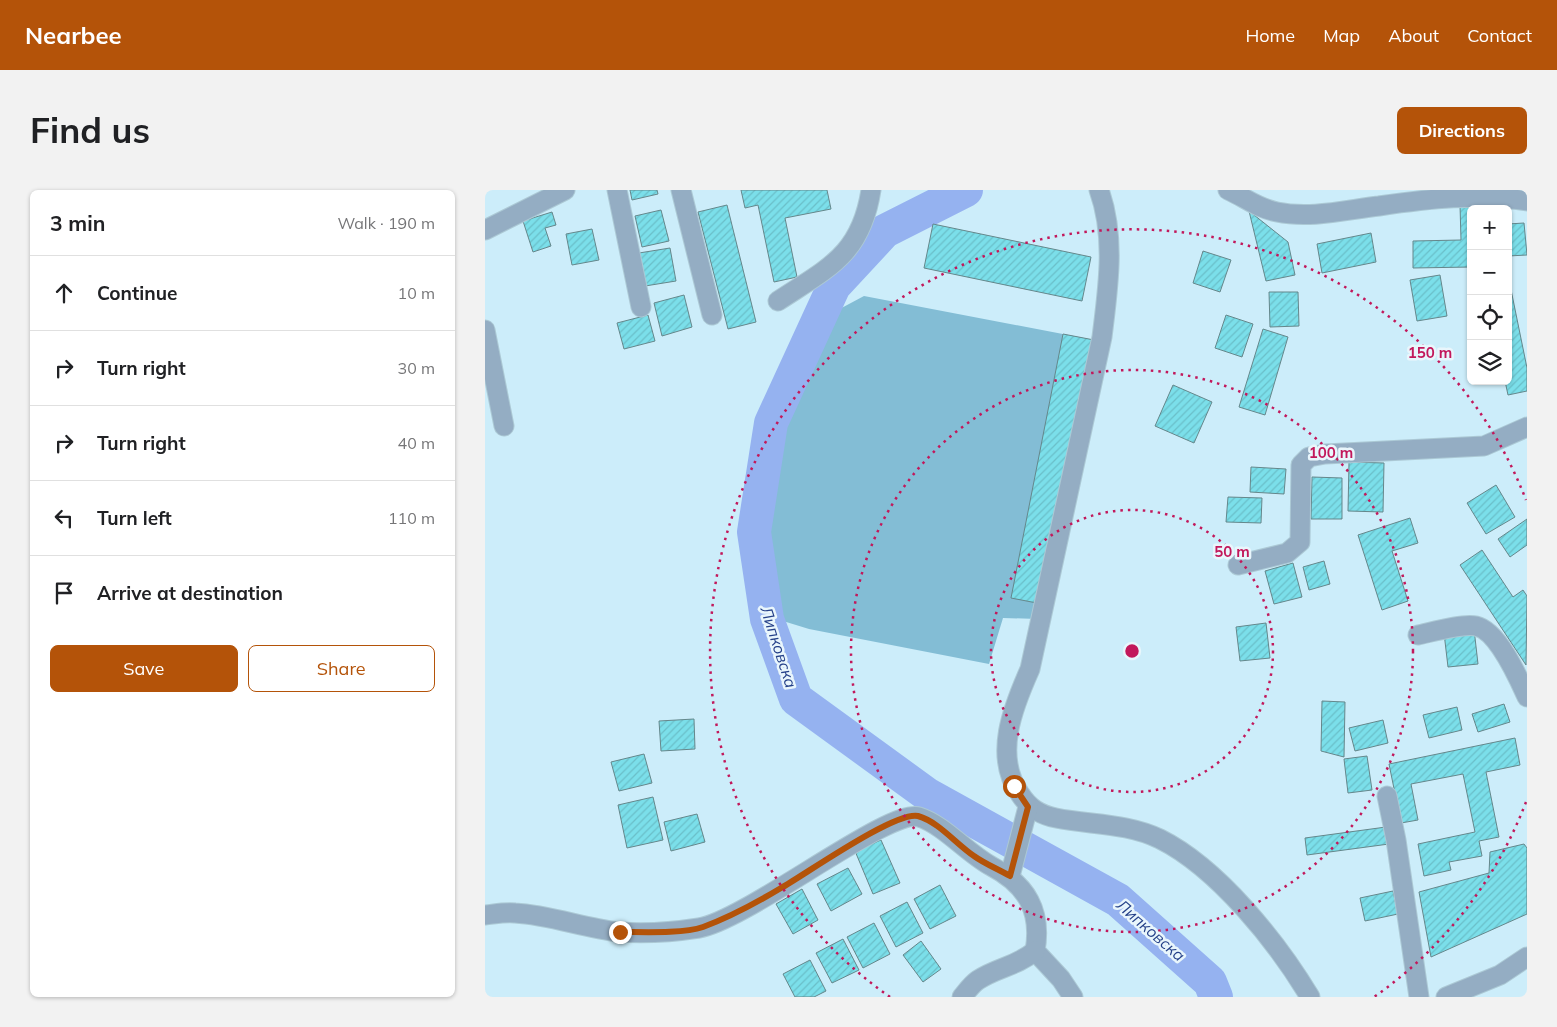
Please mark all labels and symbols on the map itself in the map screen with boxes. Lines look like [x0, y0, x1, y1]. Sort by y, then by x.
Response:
text: 150 m [1408, 343, 1452, 362]
text: 100 m [1309, 443, 1353, 462]
text: 50 m [1214, 542, 1250, 561]
water label: Липковска [756, 603, 802, 691]
centre of rings [1123, 642, 1141, 660]
route start [1003, 775, 1026, 798]
water label: Липковска [1112, 894, 1190, 965]
route end [609, 921, 632, 944]

